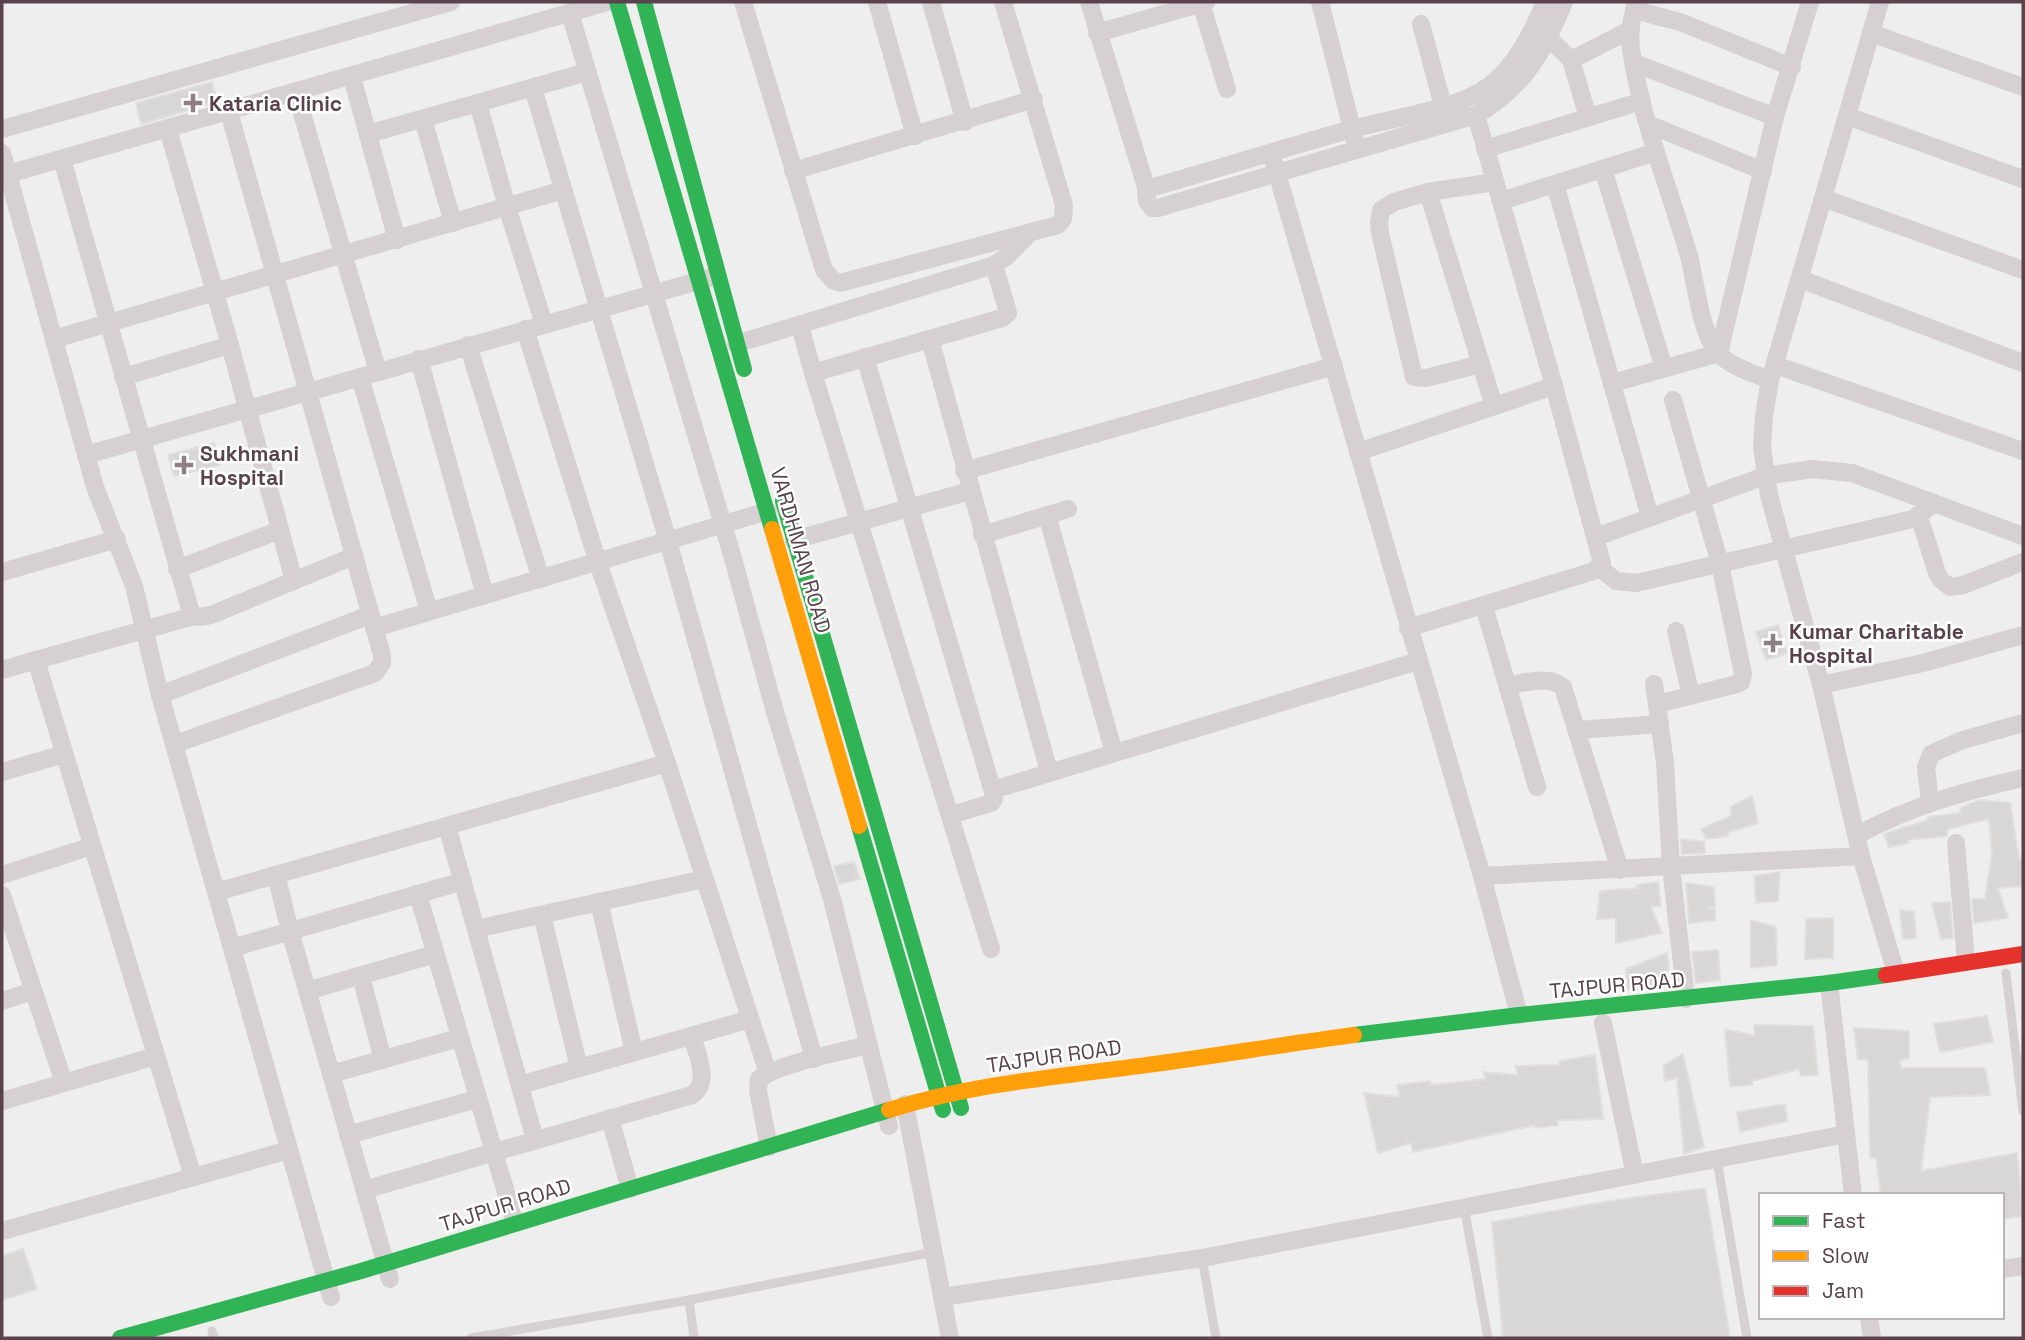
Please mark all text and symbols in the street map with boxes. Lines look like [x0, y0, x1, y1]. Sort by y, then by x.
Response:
place label: Kataria Clinic [209, 90, 342, 117]
marker: Kataria Clinic [183, 93, 203, 113]
place label: Sukhmani Hospital [200, 440, 299, 491]
marker: Sukhmani Hospital [174, 455, 194, 475]
street label: VARDHMAN ROAD [764, 464, 838, 636]
place label: Kumar Charitable Hospital [1789, 618, 1964, 669]
marker: Kumar Charitable Hospital [1763, 633, 1783, 653]
street label: TAJPUR ROAD [1548, 966, 1686, 1004]
street label: TAJPUR ROAD [985, 1033, 1123, 1079]
street label: TAJPUR ROAD [436, 1172, 574, 1238]
legend [1759, 1193, 2004, 1319]
text: Fast [1822, 1207, 1866, 1234]
text: Slow [1822, 1242, 1870, 1269]
text: Jam [1822, 1277, 1864, 1304]

